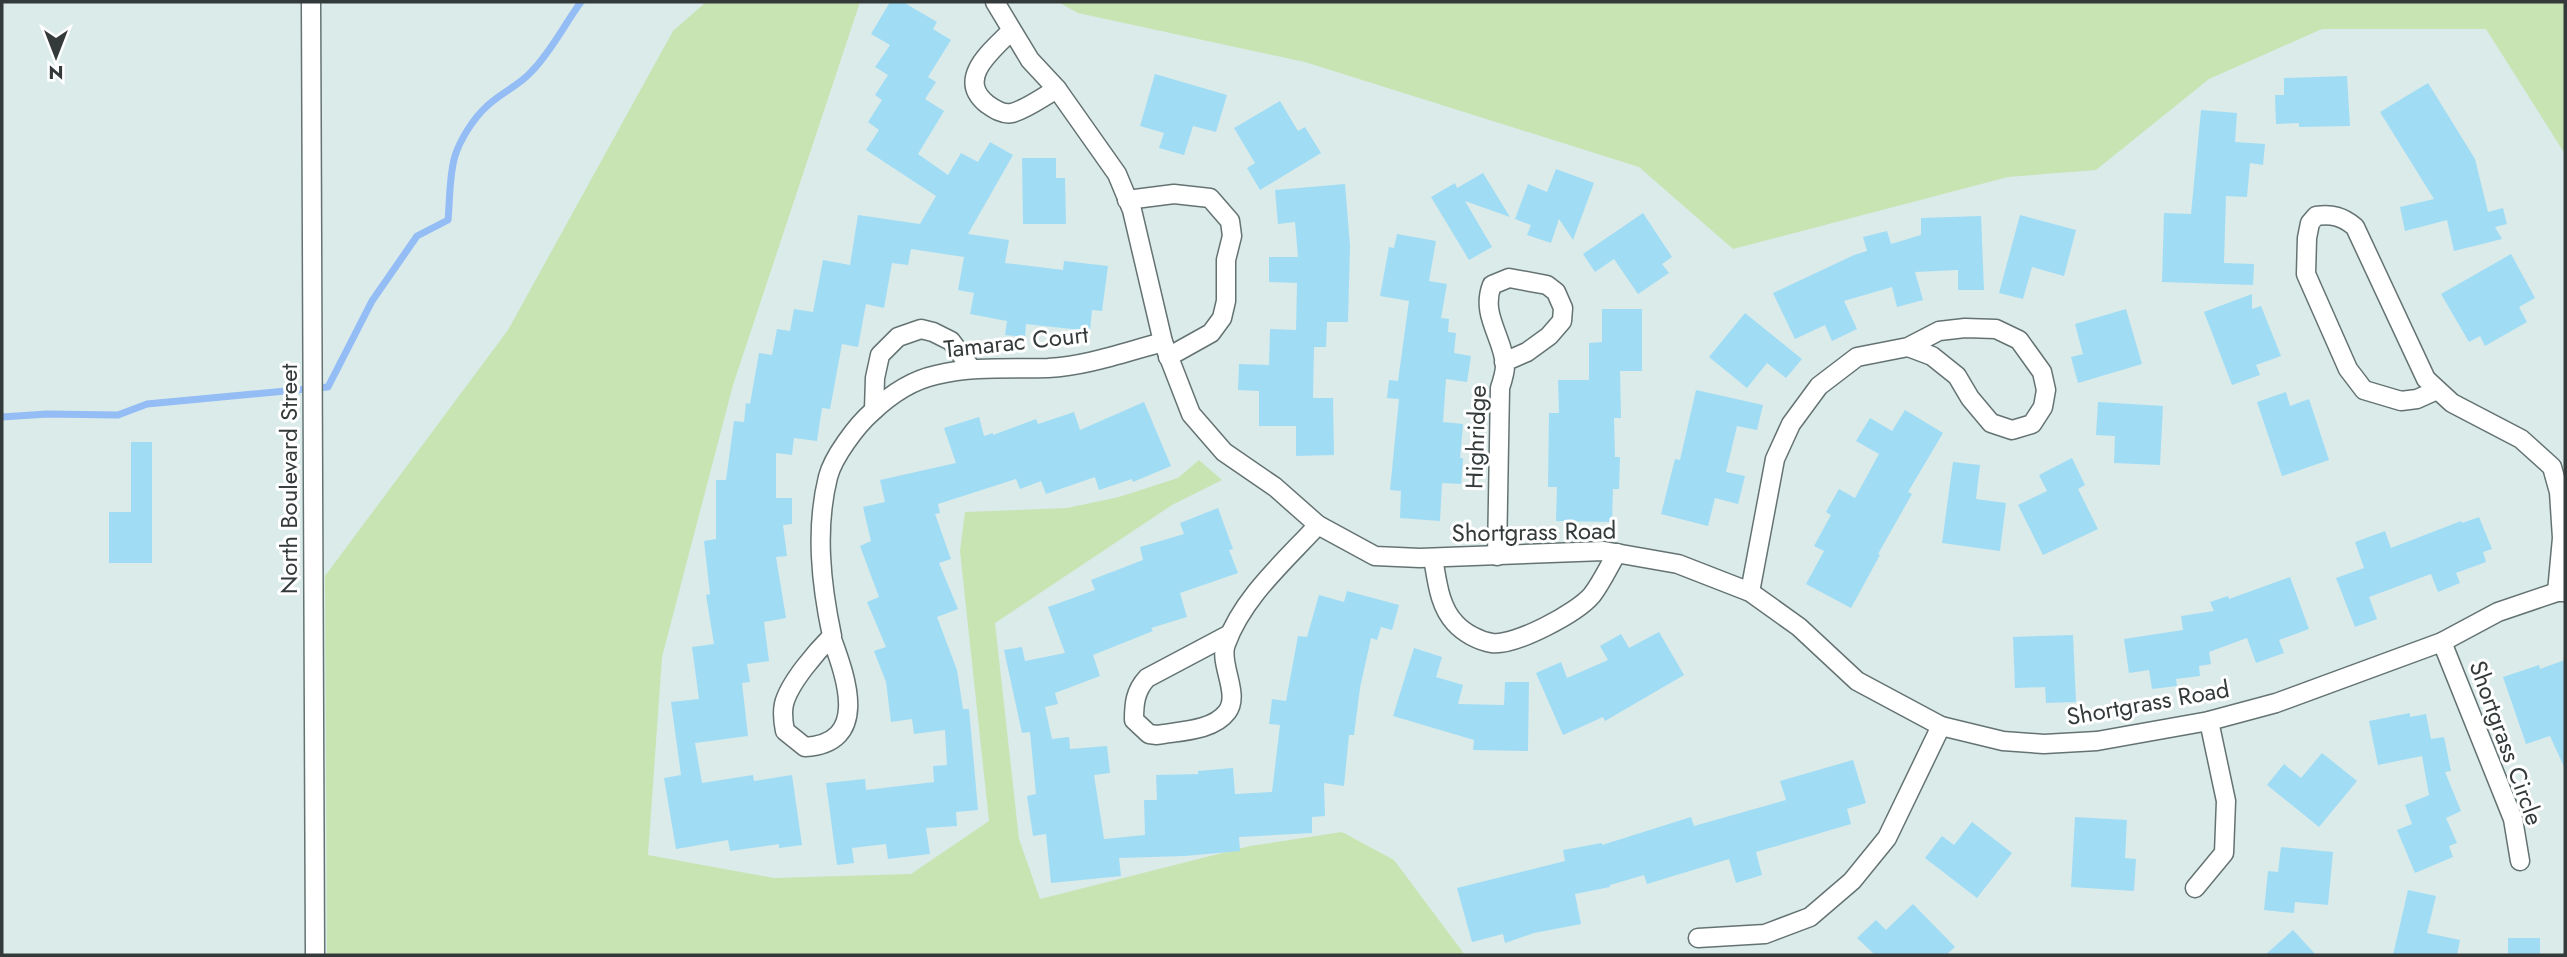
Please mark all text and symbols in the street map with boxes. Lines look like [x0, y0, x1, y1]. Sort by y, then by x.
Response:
north arrow [21, 21, 91, 91]
text: N [48, 59, 64, 86]
street label: Tamarac Court [942, 316, 1090, 366]
street label: North Boulevard Street [271, 363, 306, 594]
street label: Highridge [1456, 384, 1495, 489]
street label: Shortgrass Road [1451, 513, 1617, 550]
street label: Shortgrass Circle [2460, 656, 2552, 830]
street label: Shortgrass Road [2064, 671, 2232, 734]

